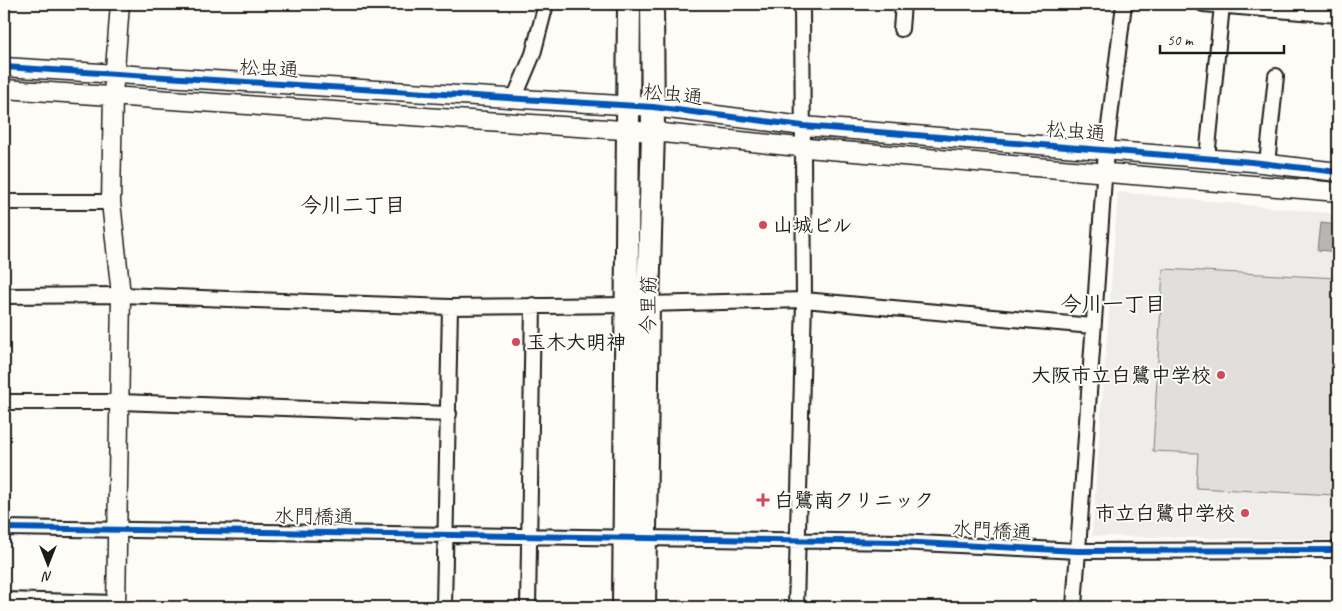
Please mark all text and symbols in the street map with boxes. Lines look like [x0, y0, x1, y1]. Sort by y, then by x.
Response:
scale bar [1160, 22, 1283, 54]
text: 50 m [1167, 31, 1194, 50]
street label: 松虫通 [238, 54, 300, 83]
street label: 松虫通 [642, 79, 704, 110]
street label: 松虫通 [1045, 116, 1107, 147]
district label: 今川二丁目 [301, 192, 406, 218]
place label: 山城ビル [773, 213, 853, 238]
marker: 山城ビル [757, 219, 769, 231]
street label: 今里筋 [635, 275, 662, 335]
district label: 今川一丁目 [1061, 291, 1166, 317]
place label: 玉木大明神 [526, 330, 626, 355]
marker: 玉木大明神 [510, 336, 522, 348]
place label: 大阪市立白鷺中学校 [1031, 363, 1211, 388]
marker: 大阪市立白鷺中学校 [1215, 369, 1227, 381]
place label: 白鷺南クリニック [774, 488, 934, 513]
marker: 白鷺南クリニック [756, 493, 770, 507]
place label: 市立白鷺中学校 [1095, 501, 1235, 526]
street label: 水門橋通 [274, 503, 354, 530]
marker: 市立白鷺中学校 [1239, 507, 1251, 519]
street label: 水門橋通 [951, 516, 1033, 545]
north arrow [22, 538, 72, 588]
text: N [41, 568, 52, 585]

